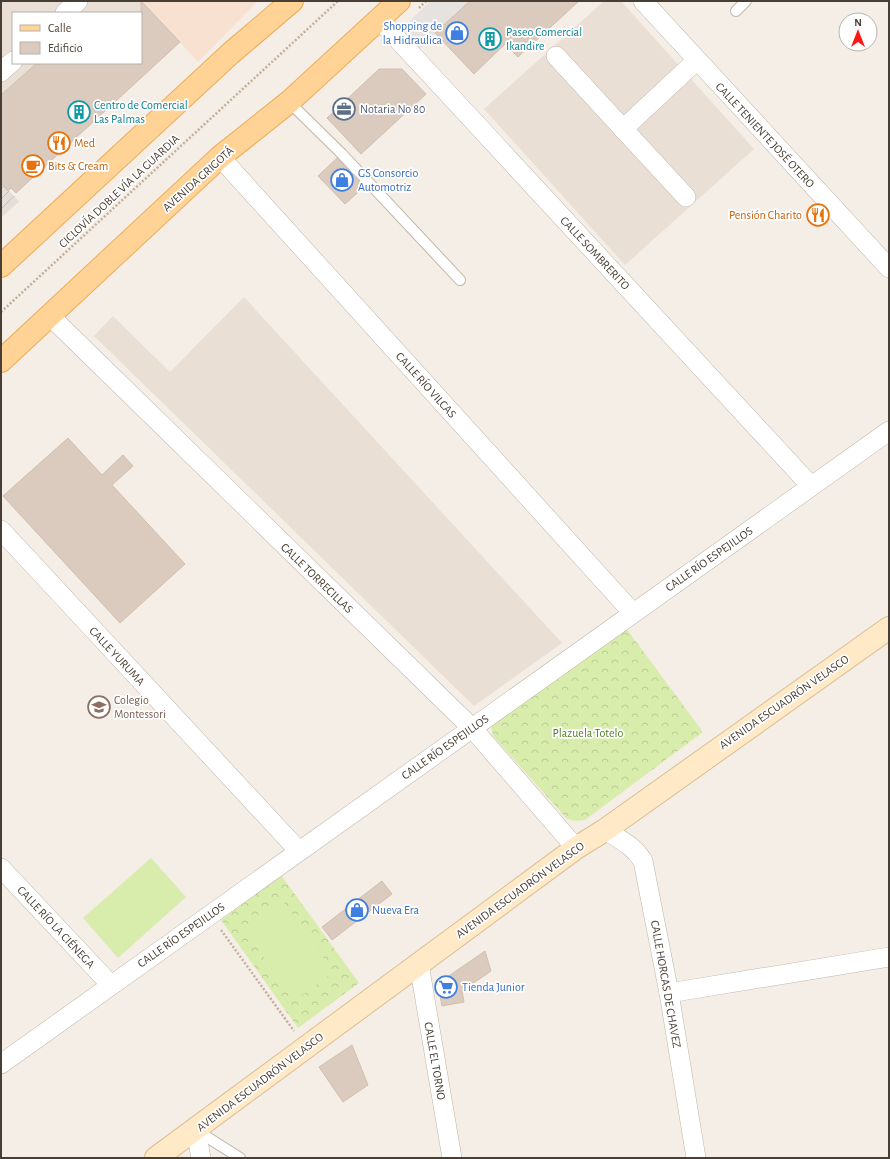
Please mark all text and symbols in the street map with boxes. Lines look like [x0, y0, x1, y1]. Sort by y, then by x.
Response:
legend [12, 12, 142, 64]
north arrow [838, 12, 878, 52]
text: N [854, 17, 862, 28]
place label: Shopping de la Hidraulica [383, 20, 442, 46]
shop icon: Shopping de la Hidraulica [444, 20, 470, 46]
text: Calle [48, 22, 71, 34]
building icon: Paseo Comercial Ikandire [477, 26, 503, 52]
place label: Paseo Comercial Ikandire [506, 26, 582, 52]
text: Edificio [48, 42, 83, 54]
street label: CALLE TENIENTE JOSÉ OTERO [713, 79, 818, 190]
office icon: Notaria No 80 [331, 96, 357, 122]
building icon: Centro de Comercial Las Palmas [66, 99, 92, 125]
place label: Centro de Comercial Las Palmas [94, 99, 188, 125]
place label: Notaria No 80 [360, 103, 425, 115]
restaurant icon: Med [46, 130, 72, 156]
street label: CICLOVÍA DOBLE VÍA LA GUARDIA [56, 131, 182, 250]
place label: Med [74, 137, 95, 149]
street label: AVENIDA GRIGOTÁ [160, 143, 236, 214]
cafe icon: Bits & Cream [20, 153, 46, 179]
place label: Bits & Cream [48, 160, 108, 172]
shop icon: GS Consorcio Automotriz [329, 167, 355, 193]
place label: GS Consorcio Automotriz [358, 167, 418, 193]
restaurant icon: Pensión Charito [805, 202, 831, 228]
place label: Pensión Charito [729, 209, 802, 221]
street label: CALLE SOMBRERITO [558, 214, 632, 292]
street label: CALLE RÍO VILCAS [394, 349, 459, 420]
street label: CALLE RÍO ESPEJILLOS [663, 523, 755, 594]
street label: CALLE TORRECILLAS [279, 541, 356, 616]
street label: CALLE YURUMA [87, 624, 147, 688]
street label: AVENIDA ESCUADRÓN VELASCO [716, 652, 851, 751]
school or university icon: Colegio Montessori [86, 694, 112, 720]
place label: Colegio Montessori [114, 694, 166, 720]
street label: CALLE RÍO ESPEJILLOS [399, 711, 491, 782]
park label: Plazuela Totelo [553, 727, 624, 739]
street label: AVENIDA ESCUADRÓN VELASCO [453, 839, 587, 940]
street label: CALLE RÍO LA CIÉNEGA [15, 883, 98, 970]
shop icon: Nueva Era [344, 897, 370, 923]
street label: CALLE RÍO ESPEJILLOS [135, 899, 227, 970]
place label: Nueva Era [372, 904, 420, 916]
street label: CALLE HORCAS DE CHAVEZ [649, 919, 683, 1049]
supermarket icon: Tienda Junior [433, 974, 459, 1000]
place label: Tienda Junior [462, 981, 525, 993]
street label: CALLE EL TORNO [422, 1021, 448, 1101]
street label: AVENIDA ESCUADRÓN VELASCO [194, 1029, 326, 1133]

